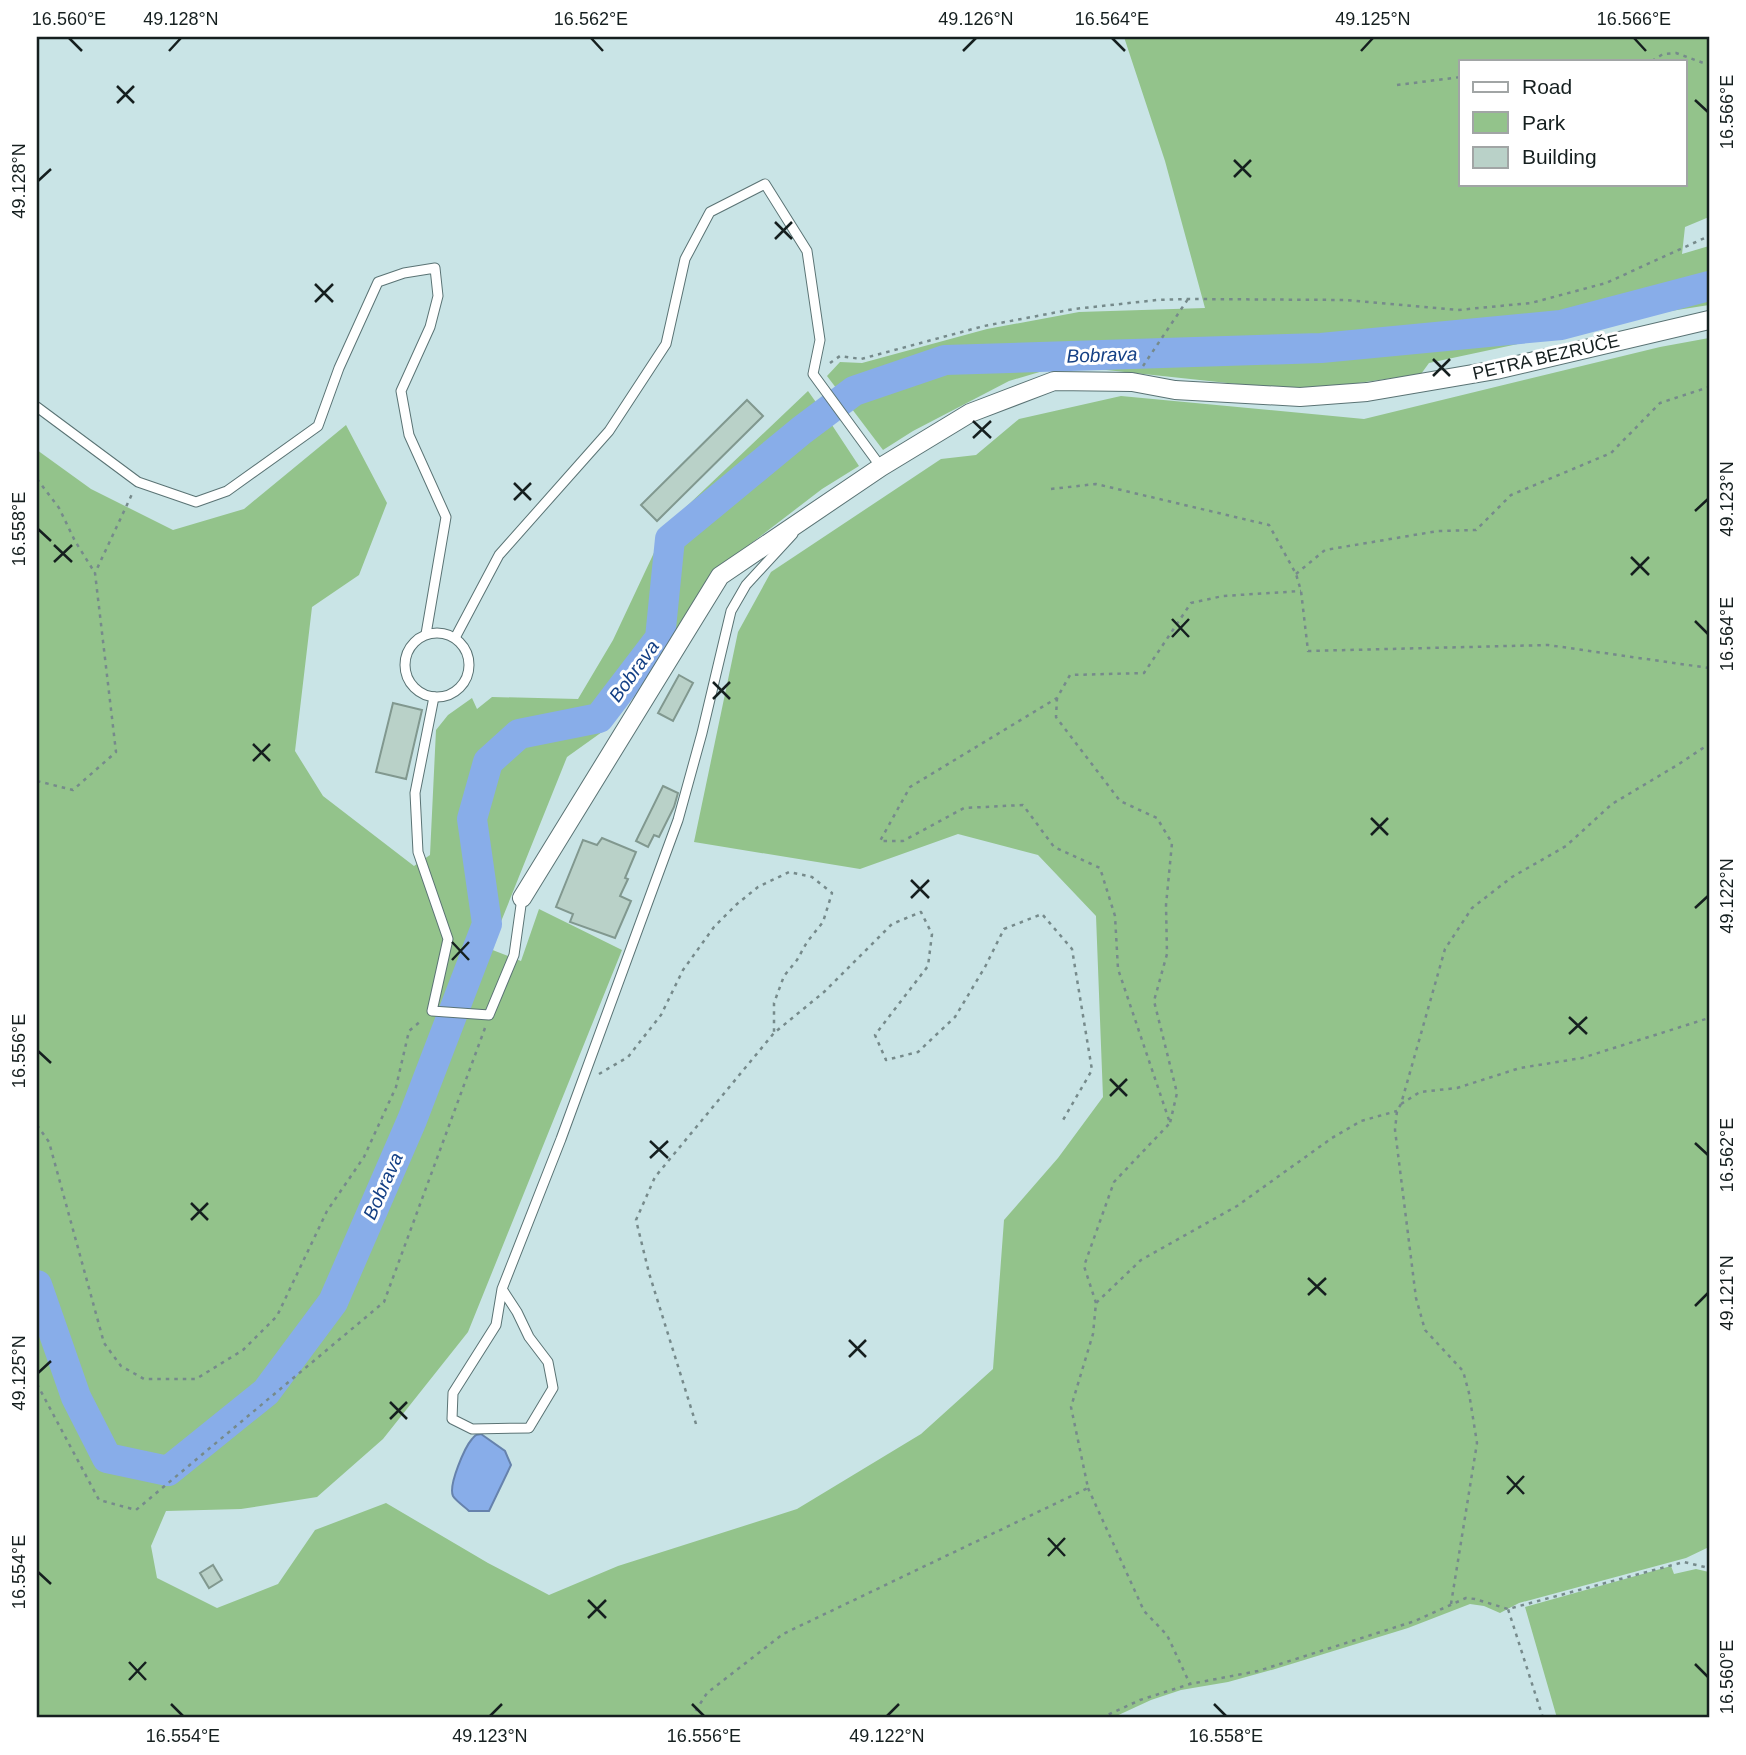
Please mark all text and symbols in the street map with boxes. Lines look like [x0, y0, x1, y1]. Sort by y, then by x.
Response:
text: 16.560°E [32, 9, 106, 29]
text: 49.128°N [143, 9, 219, 29]
text: 16.562°E [554, 9, 628, 29]
text: 49.126°N [938, 9, 1014, 29]
text: 16.564°E [1075, 9, 1149, 29]
text: 49.125°N [1335, 9, 1411, 29]
text: 16.566°E [1597, 9, 1671, 29]
legend [1459, 60, 1686, 186]
text: Road [1522, 75, 1572, 98]
text: 16.566°E [1717, 75, 1737, 149]
text: Park [1522, 111, 1566, 134]
text: 49.128°N [9, 143, 29, 219]
text: Building [1522, 145, 1597, 168]
street label: PETRA BEZRUČE [1470, 329, 1621, 384]
water label: Bobrava [1066, 343, 1138, 367]
text: 49.123°N [1717, 461, 1737, 537]
text: 16.558°E [9, 492, 29, 566]
text: 16.564°E [1717, 597, 1737, 671]
water label: Bobrava [605, 636, 663, 706]
text: 49.122°N [1717, 858, 1737, 934]
text: 16.556°E [9, 1014, 29, 1088]
text: 16.562°E [1717, 1118, 1737, 1192]
water label: Bobrava [359, 1149, 407, 1223]
text: 49.121°N [1717, 1255, 1737, 1331]
text: 49.125°N [9, 1335, 29, 1411]
text: 16.554°E [9, 1535, 29, 1609]
text: 16.560°E [1717, 1640, 1737, 1714]
text: 16.554°E [146, 1726, 220, 1746]
text: 49.123°N [452, 1726, 528, 1746]
text: 16.556°E [667, 1726, 741, 1746]
text: 49.122°N [849, 1726, 925, 1746]
text: 16.558°E [1189, 1726, 1263, 1746]

